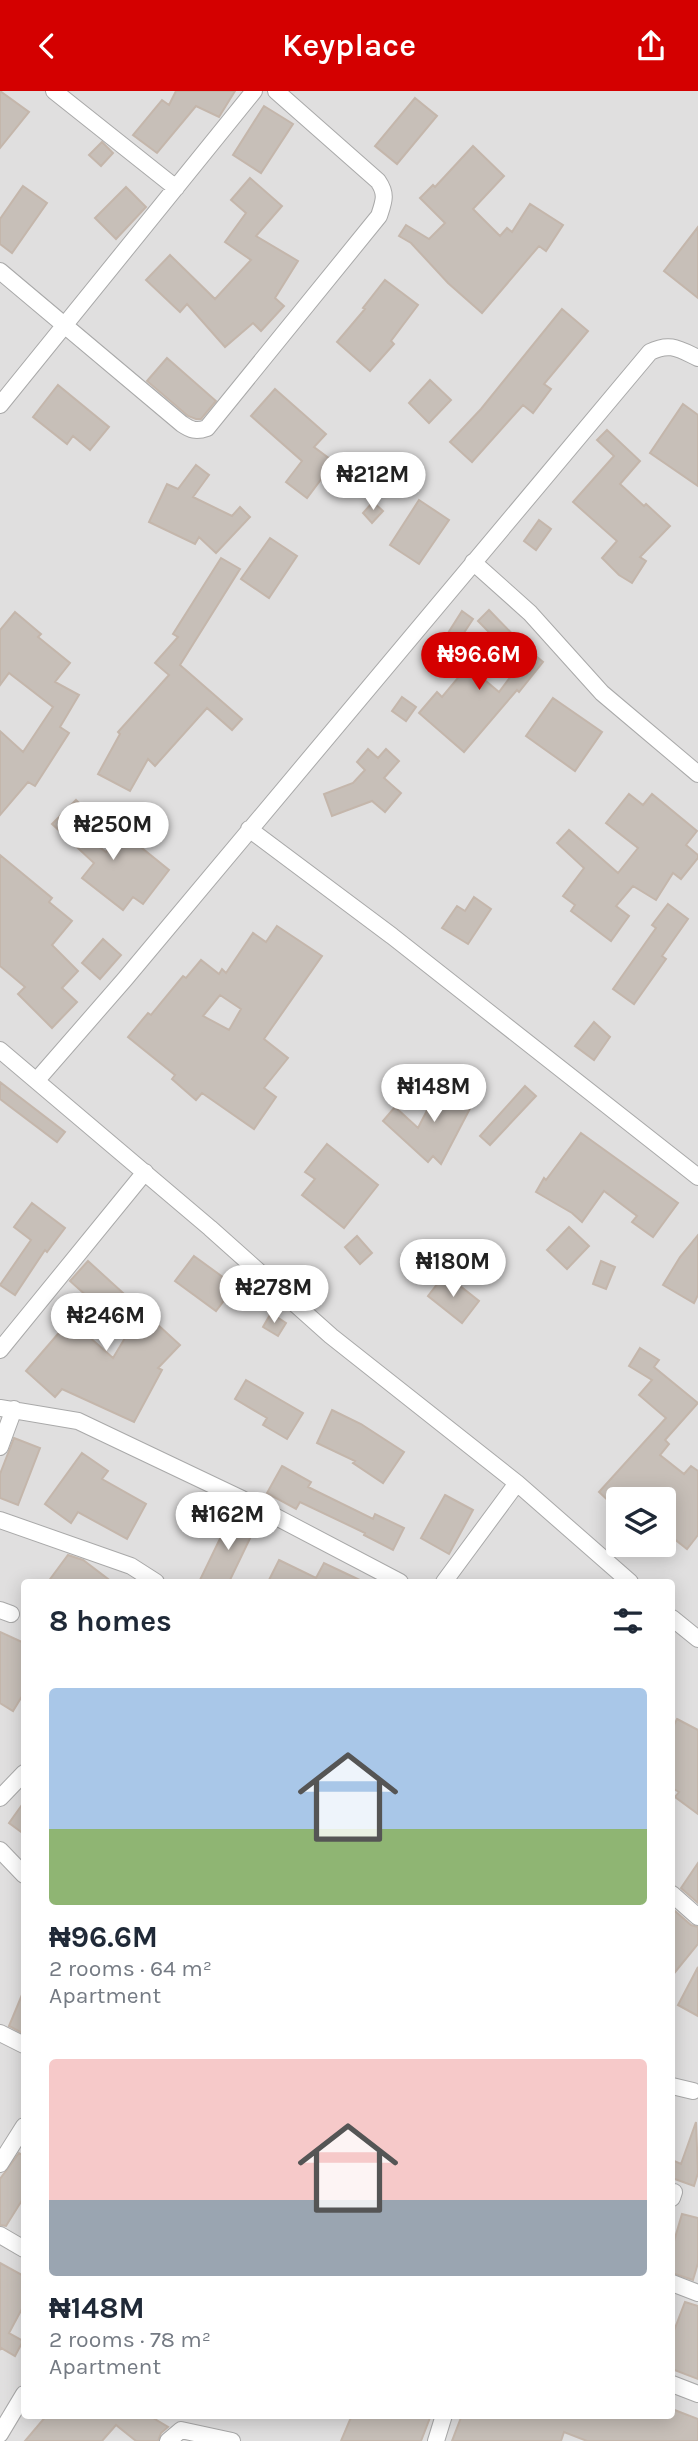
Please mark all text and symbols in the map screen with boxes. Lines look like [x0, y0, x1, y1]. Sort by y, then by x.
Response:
icon: back [28, 27, 66, 65]
text: Keyplace [282, 27, 416, 64]
icon: share [632, 27, 670, 65]
pin: ₦212M [324, 453, 422, 512]
text: ₦212M [337, 461, 409, 488]
pin: ₦96.6M [422, 633, 536, 692]
text: ₦96.6M [437, 641, 521, 668]
pin: ₦250M [64, 803, 162, 862]
text: ₦250M [74, 811, 152, 838]
pin: ₦148M [385, 1065, 483, 1124]
text: ₦148M [397, 1073, 471, 1100]
pin: ₦180M [404, 1239, 502, 1299]
text: ₦180M [416, 1248, 490, 1275]
pin: ₦278M [225, 1265, 323, 1325]
text: ₦278M [236, 1274, 312, 1301]
pin: ₦246M [57, 1293, 155, 1353]
text: ₦246M [67, 1302, 145, 1329]
map controls [606, 1487, 676, 1557]
button: layers [606, 1487, 676, 1557]
pin: ₦162M [179, 1493, 277, 1552]
text: ₦162M [192, 1501, 264, 1528]
icon: filters [609, 1602, 647, 1640]
text: 8 homes [49, 1603, 172, 1639]
icon: home [285, 1734, 411, 1860]
text: ₦96.6M [49, 1919, 158, 1955]
text: 2 rooms · 64 m² [49, 1955, 212, 1982]
text: Apartment [49, 1982, 161, 2009]
icon: home [285, 2105, 411, 2231]
text: ₦148M [49, 2290, 145, 2326]
text: 2 rooms · 78 m² [49, 2326, 211, 2353]
text: Apartment [49, 2353, 161, 2380]

